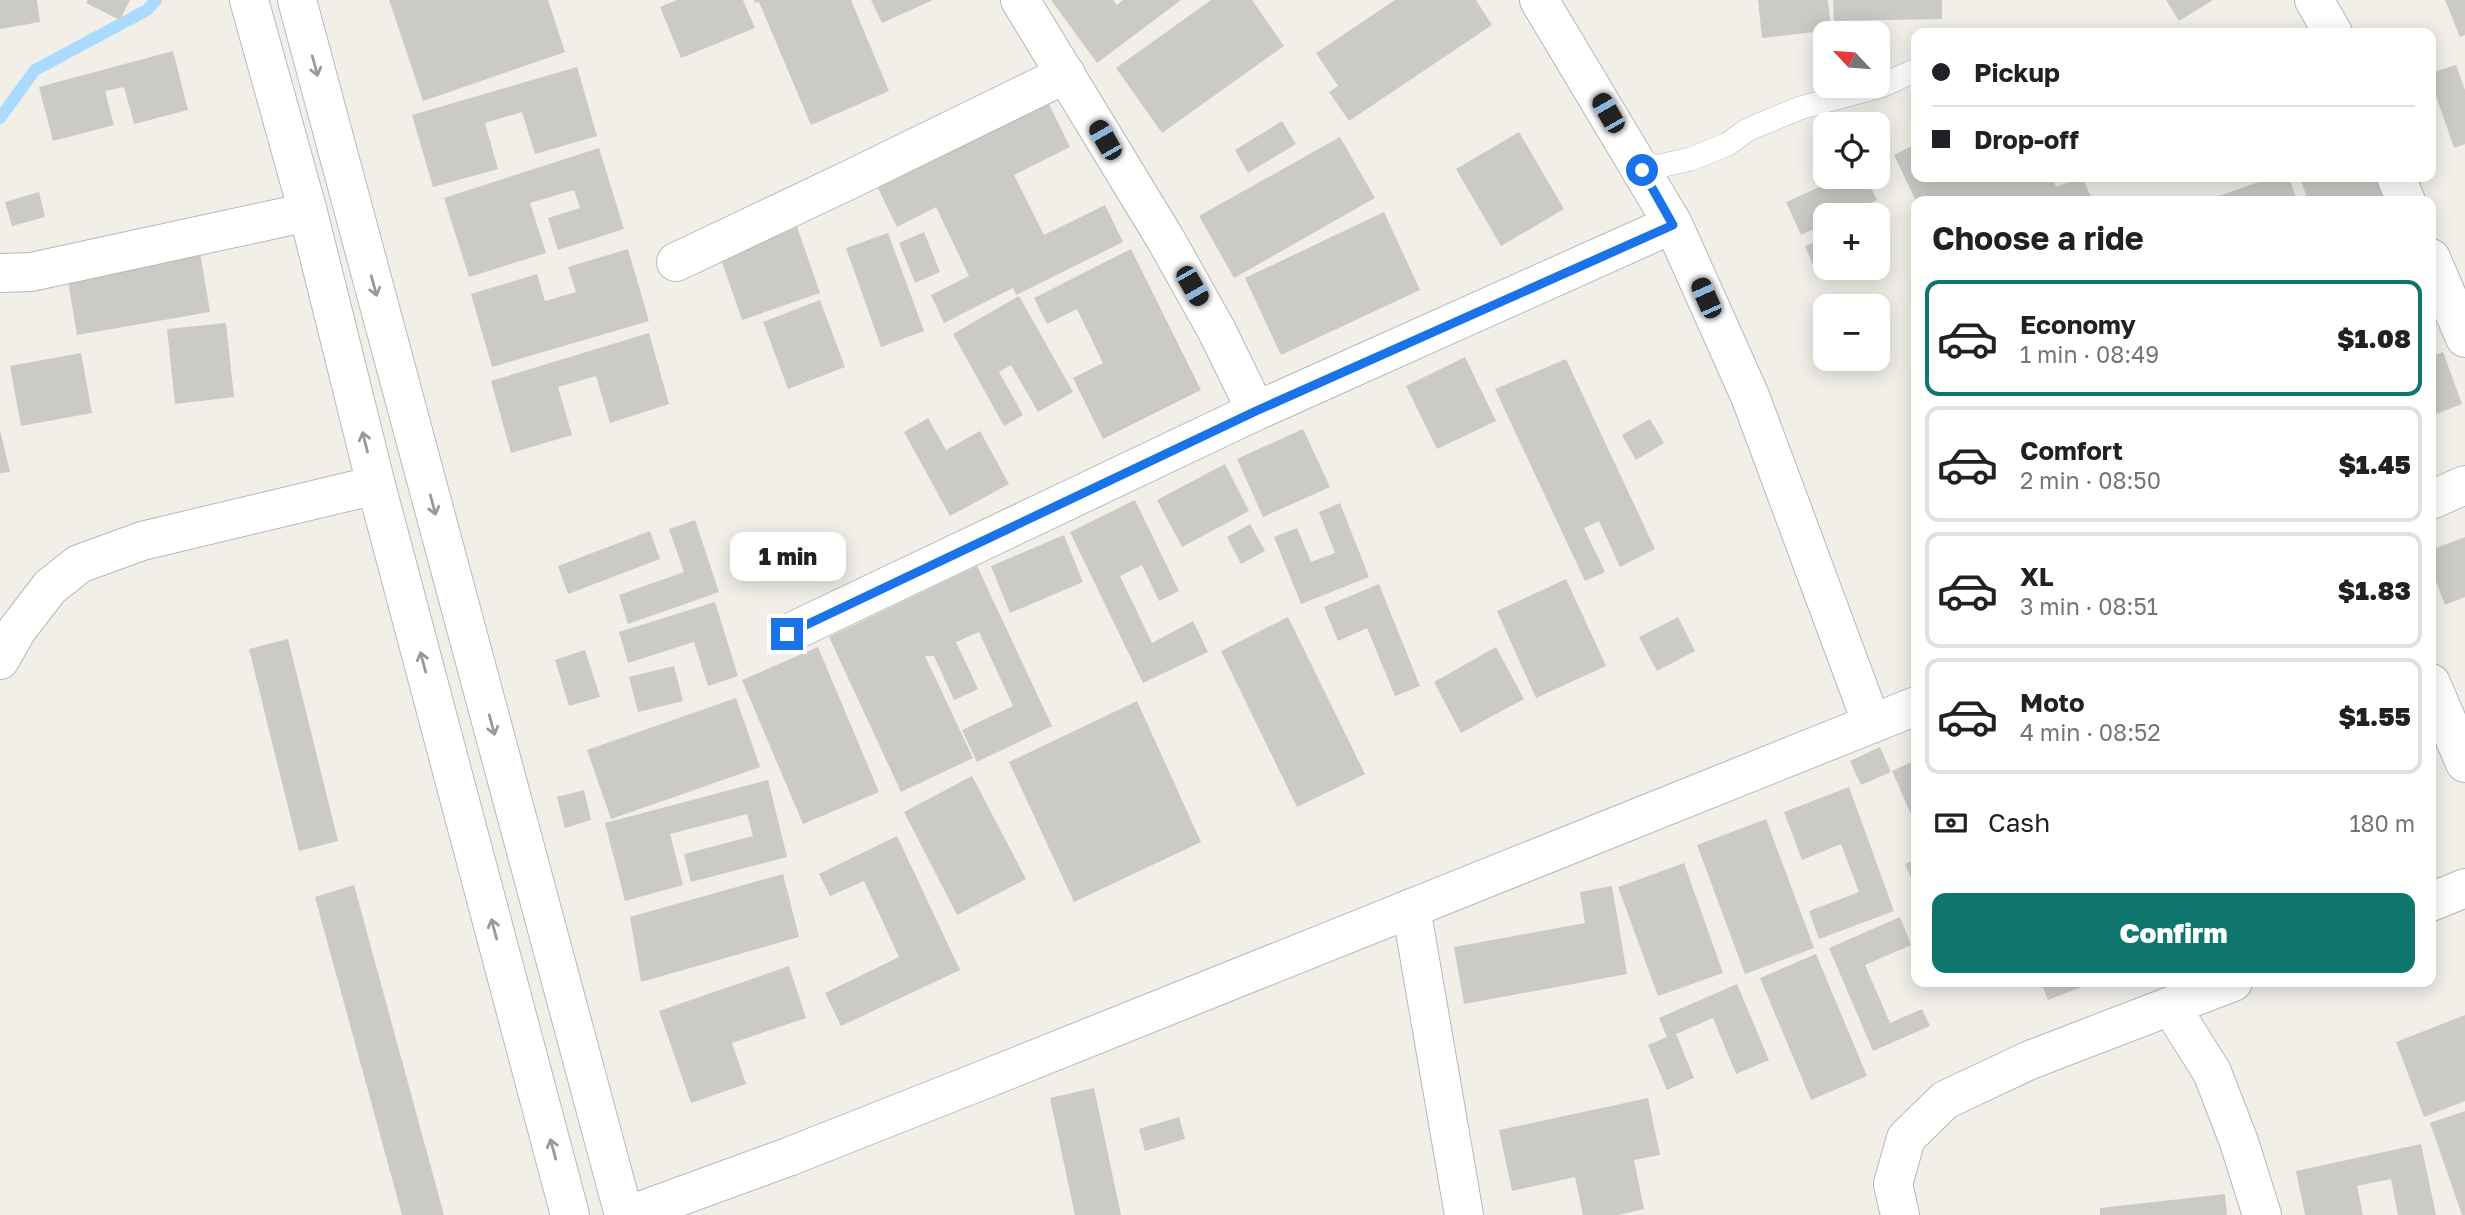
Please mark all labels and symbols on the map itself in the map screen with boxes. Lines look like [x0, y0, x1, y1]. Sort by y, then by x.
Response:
north arrow [1813, 21, 1890, 98]
one-way arrow [309, 54, 322, 77]
car [1589, 90, 1628, 136]
car [1086, 117, 1125, 163]
route start [1626, 154, 1658, 186]
car [1173, 263, 1212, 309]
one-way arrow [368, 274, 381, 296]
car [1688, 275, 1725, 321]
one-way arrow [358, 431, 371, 454]
one-way arrow [427, 493, 440, 516]
callout: 1 min [729, 532, 845, 582]
route end [771, 618, 803, 650]
one-way arrow [416, 651, 429, 674]
one-way arrow [486, 713, 499, 736]
one-way arrow [487, 918, 500, 941]
one-way arrow [545, 1138, 558, 1160]

